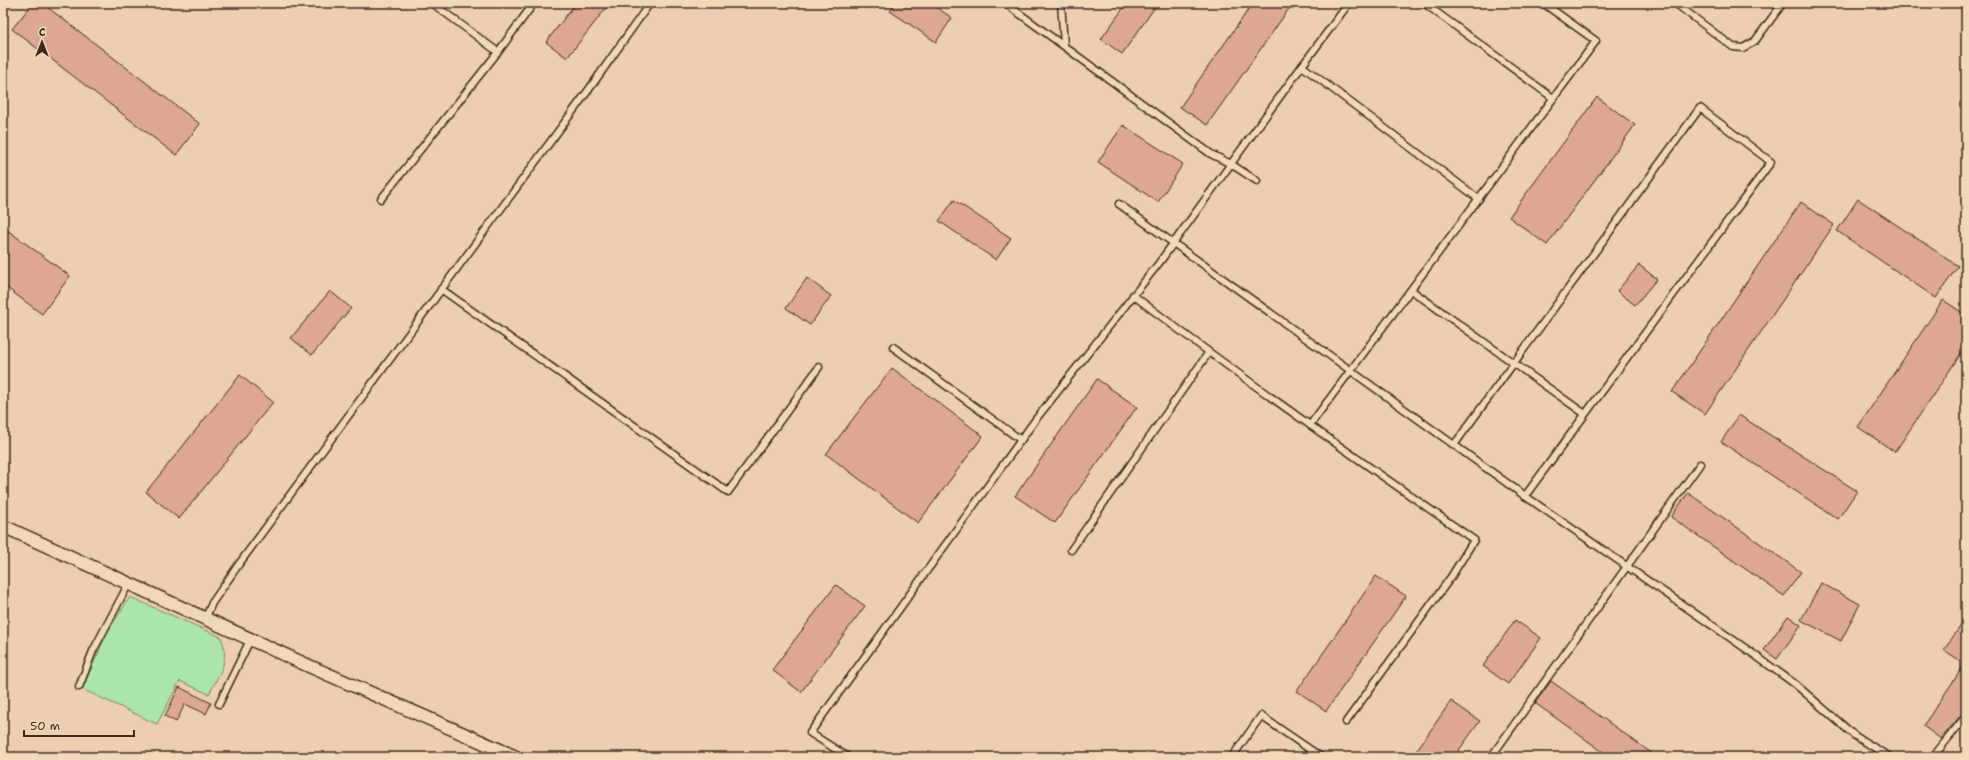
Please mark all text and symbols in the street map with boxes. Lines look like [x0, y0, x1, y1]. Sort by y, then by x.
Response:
north arrow [22, 22, 62, 62]
text: С [39, 25, 46, 40]
scale bar [24, 712, 134, 738]
text: 50 m [30, 718, 60, 734]

